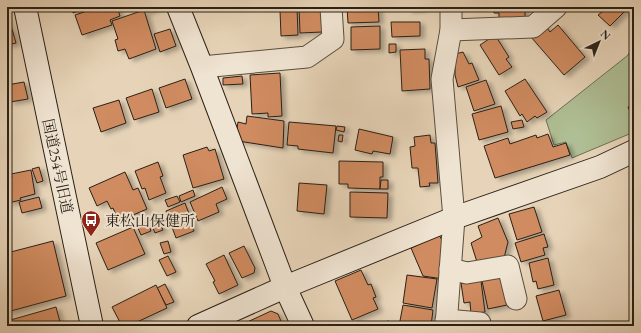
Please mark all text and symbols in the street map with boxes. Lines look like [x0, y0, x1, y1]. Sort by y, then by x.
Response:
north arrow [579, 22, 619, 62]
text: N [598, 27, 614, 43]
street label: 国道254号旧道 [39, 117, 77, 215]
bus stop icon: 東松山保健所 [80, 209, 102, 237]
place label: 東松山保健所 [105, 211, 195, 230]

